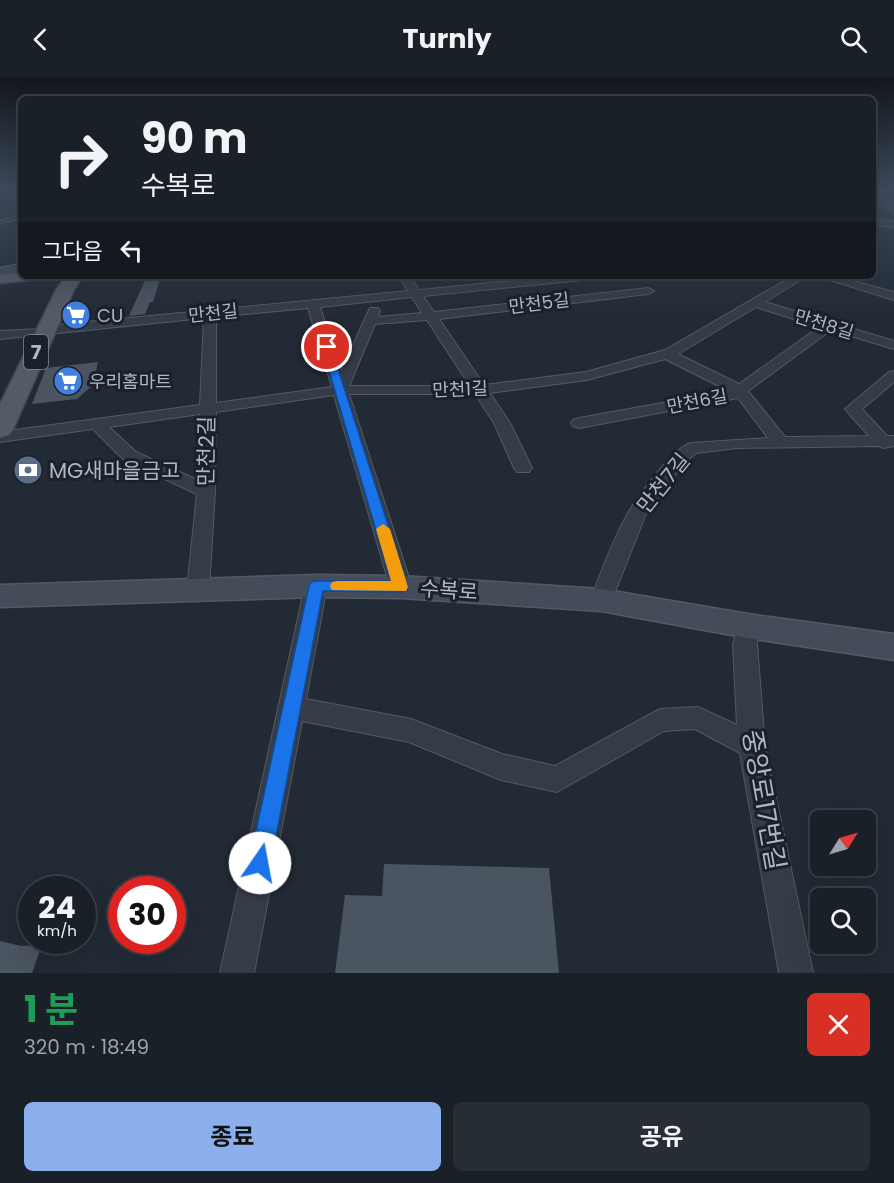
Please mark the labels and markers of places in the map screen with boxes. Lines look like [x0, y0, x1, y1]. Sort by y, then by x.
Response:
supermarket icon: CU [60, 299, 92, 331]
place label: CU [97, 303, 123, 328]
pin [301, 321, 352, 372]
supermarket icon: 우리홈마트 [52, 365, 84, 397]
place label: 우리홈마트 [89, 369, 172, 394]
bank icon: MG새마을금고 [12, 454, 44, 486]
place label: MG새마을금고 [49, 456, 180, 485]

